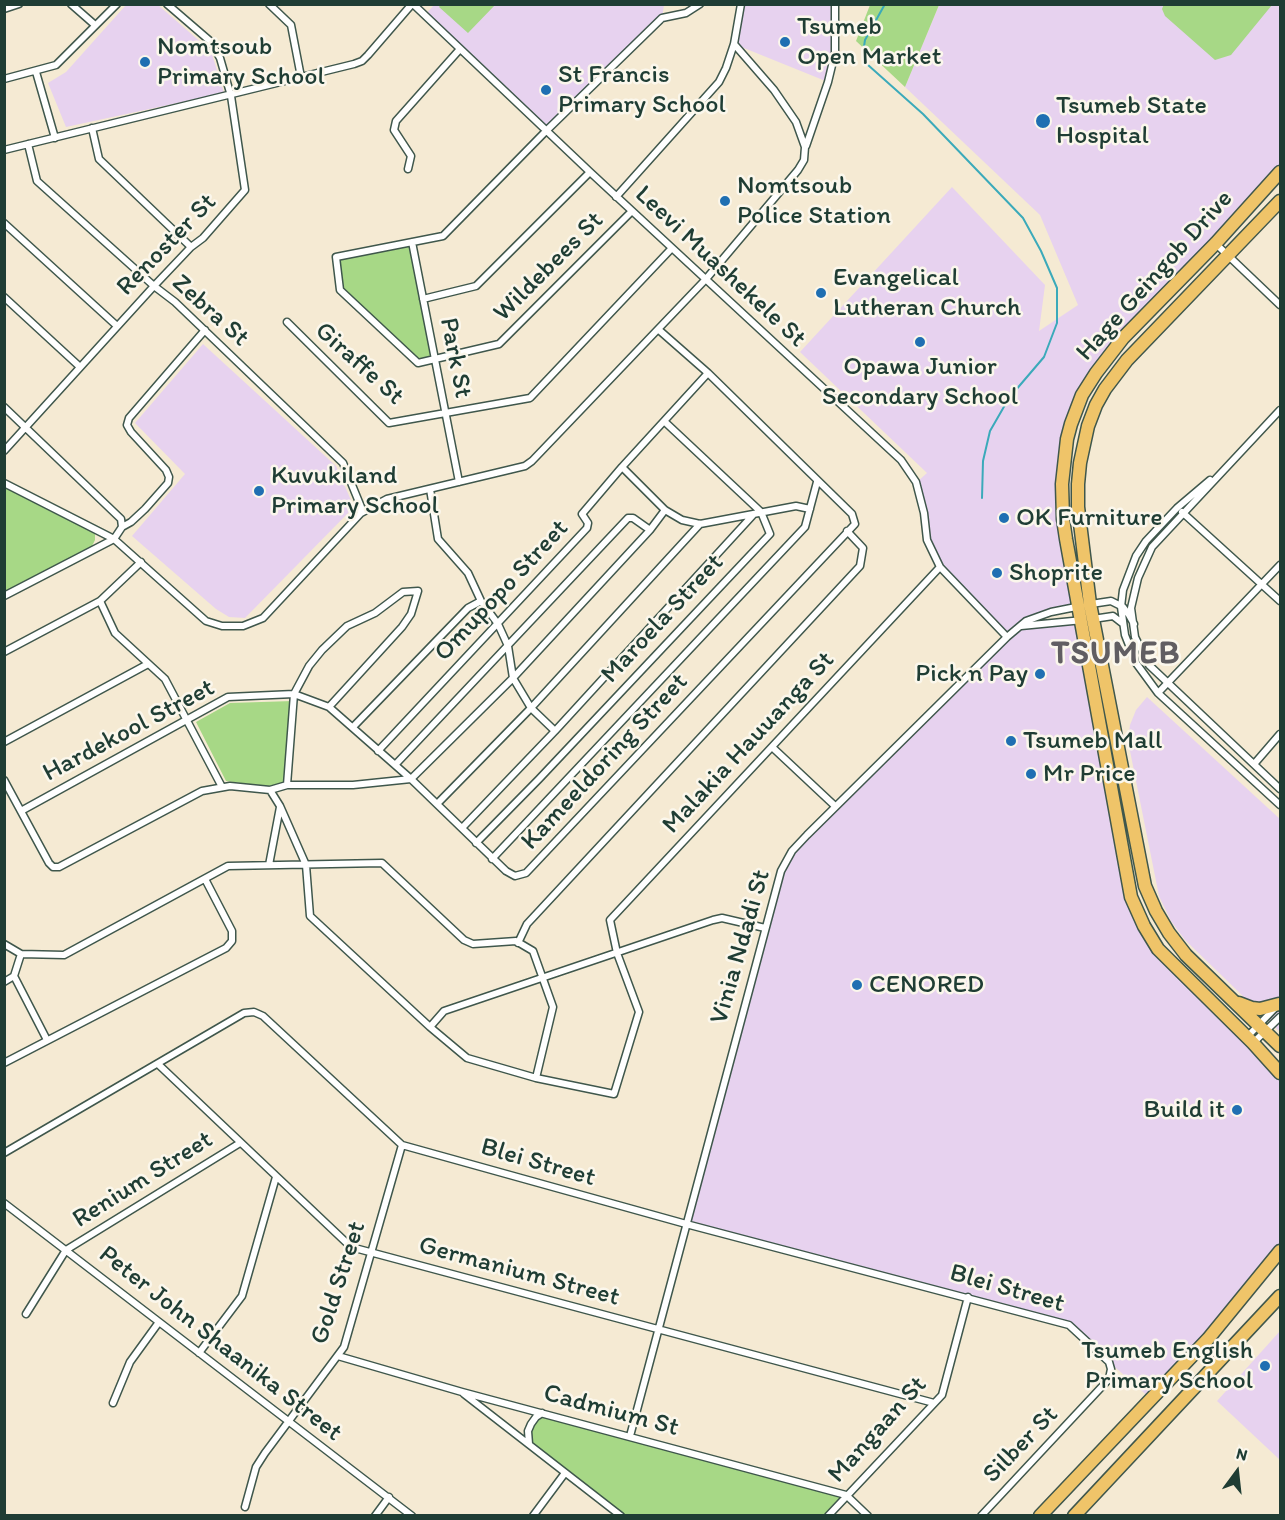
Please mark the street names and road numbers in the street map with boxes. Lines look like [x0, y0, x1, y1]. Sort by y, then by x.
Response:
street label: Leevi Muashekele St [628, 179, 812, 355]
street label: Hage Geingob Drive [1070, 184, 1240, 368]
street label: Renoster St [111, 187, 223, 303]
street label: Wildebees St [487, 205, 611, 329]
street label: Zebra St [165, 268, 255, 354]
street label: Park St [432, 315, 478, 401]
street label: Giraffe St [308, 316, 410, 412]
street label: Omupopo Street [428, 514, 576, 668]
street label: Maroela Street [595, 548, 731, 690]
street label: Malakia Hauuanga St [656, 645, 842, 841]
street label: Kameeldoring Street [515, 667, 695, 857]
street label: Hardekool Street [38, 673, 220, 789]
street label: Vinia Ndadi St [704, 866, 778, 1028]
street label: Renium Street [67, 1125, 219, 1235]
street label: Blei Street [477, 1132, 599, 1194]
street label: Gold Street [305, 1218, 373, 1348]
street label: Germanium Street [415, 1230, 623, 1314]
street label: Peter John Shaanika Street [92, 1239, 348, 1449]
street label: Blei Street [946, 1258, 1068, 1320]
street label: Mangaan St [822, 1370, 934, 1490]
street label: Cadmium St [540, 1378, 682, 1444]
street label: Silber St [977, 1400, 1065, 1490]

